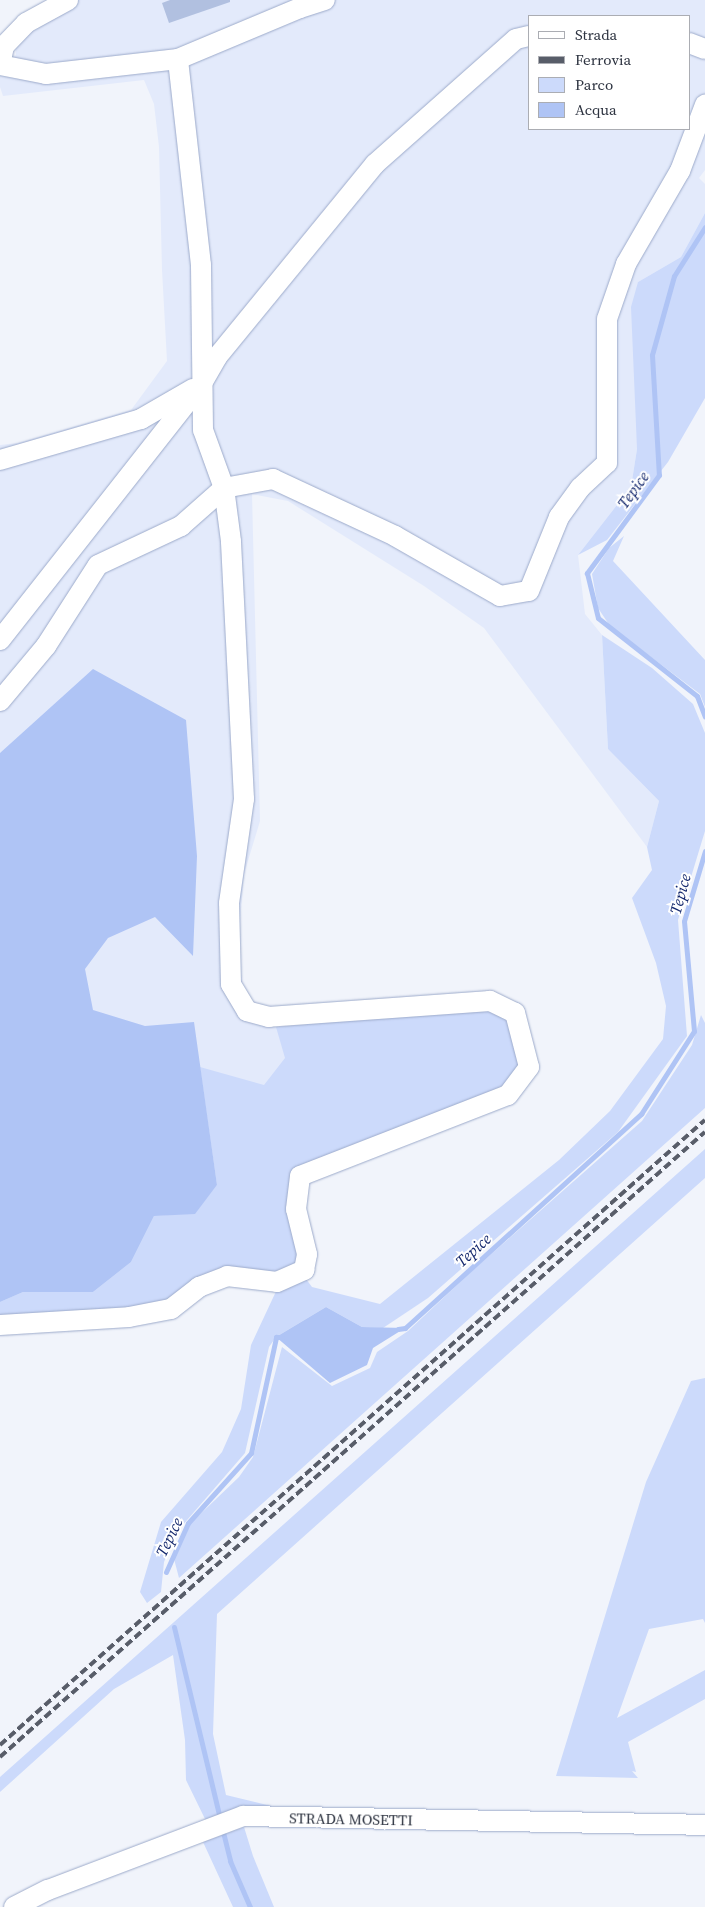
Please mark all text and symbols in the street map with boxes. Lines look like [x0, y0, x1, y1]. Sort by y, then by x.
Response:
legend [528, 15, 690, 130]
text: Strada [575, 24, 617, 45]
text: Ferrovia [575, 49, 631, 70]
text: Parco [575, 74, 613, 95]
text: Acqua [575, 99, 617, 120]
water label: Tepice [613, 468, 653, 512]
water label: Tepice [665, 872, 695, 916]
water label: Tepice [451, 1229, 495, 1271]
water label: Tepice [151, 1514, 187, 1560]
street label: STRADA MOSETTI [289, 1809, 413, 1829]

